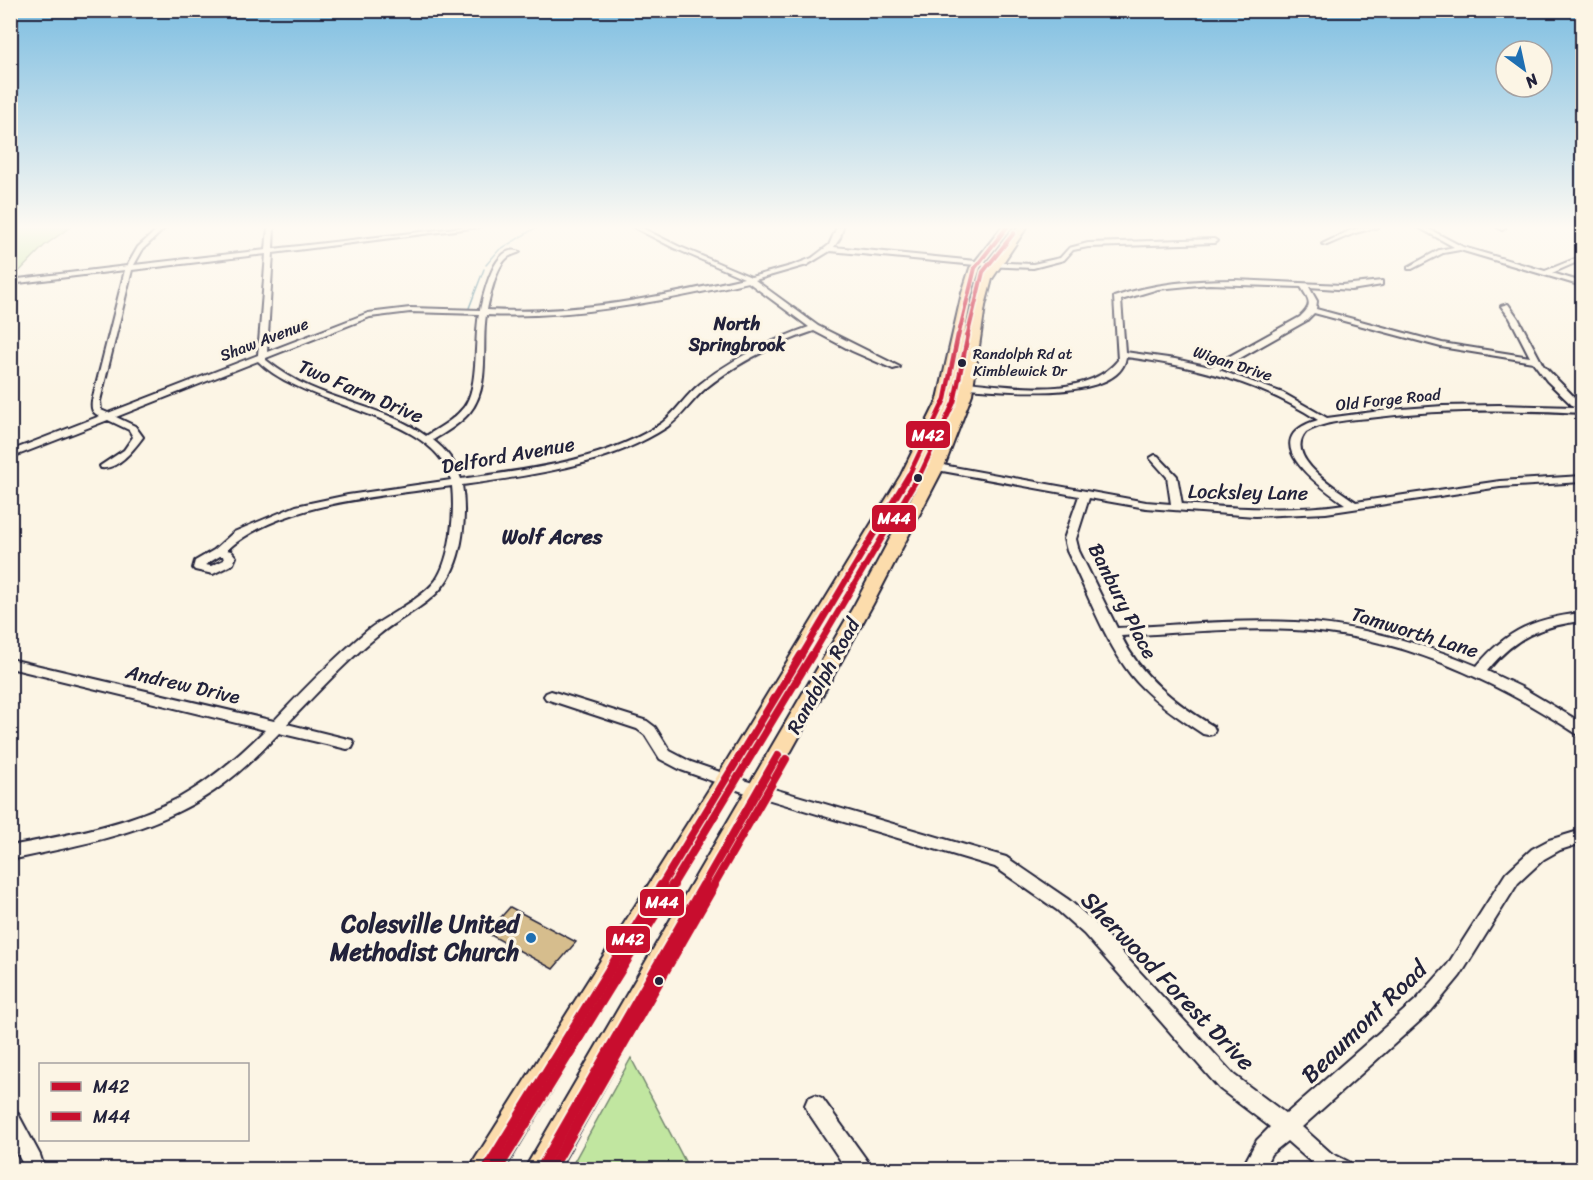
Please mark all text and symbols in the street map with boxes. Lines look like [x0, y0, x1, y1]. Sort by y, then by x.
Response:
north arrow [1494, 39, 1554, 99]
text: N [1519, 65, 1545, 97]
district label: North Springbrook [688, 308, 786, 361]
street label: Shaw Avenue [215, 309, 313, 370]
street label: Wigan Drive [1189, 337, 1276, 390]
place label: Randolph Rd at Kimblewick Dr [973, 341, 1073, 384]
street label: Two Farm Drive [293, 349, 429, 434]
marker: Randolph Rd at Kimblewick Dr [956, 357, 968, 369]
street label: Old Forge Road [1334, 379, 1444, 419]
line badge: M42 [905, 420, 951, 449]
text: M42 [911, 421, 945, 450]
street label: Delford Avenue [439, 427, 577, 484]
unlabelled marker [912, 472, 924, 484]
street label: Locksley Lane [1188, 474, 1308, 511]
line badge: M44 [871, 504, 917, 533]
text: M44 [876, 504, 911, 533]
district label: Wolf Acres [502, 518, 603, 556]
street label: Banbury Place [1078, 537, 1167, 666]
street label: Tamworth Lane [1347, 596, 1483, 668]
street label: Randolph Road [777, 610, 871, 741]
street label: Andrew Drive [121, 654, 244, 715]
street label: Sherwood Forest Drive [1070, 881, 1266, 1081]
line badge: M44 [639, 888, 685, 917]
text: M44 [644, 888, 679, 917]
place label: Colesville United Methodist Church [329, 903, 521, 973]
line badge: M42 [605, 925, 651, 954]
text: M42 [611, 925, 645, 954]
marker: Colesville United Methodist Church [524, 931, 538, 945]
street label: Beaumont Road [1291, 949, 1439, 1094]
unlabelled marker [653, 975, 665, 987]
legend [39, 1063, 249, 1141]
text: M42 [93, 1071, 129, 1103]
text: M44 [93, 1101, 130, 1133]

